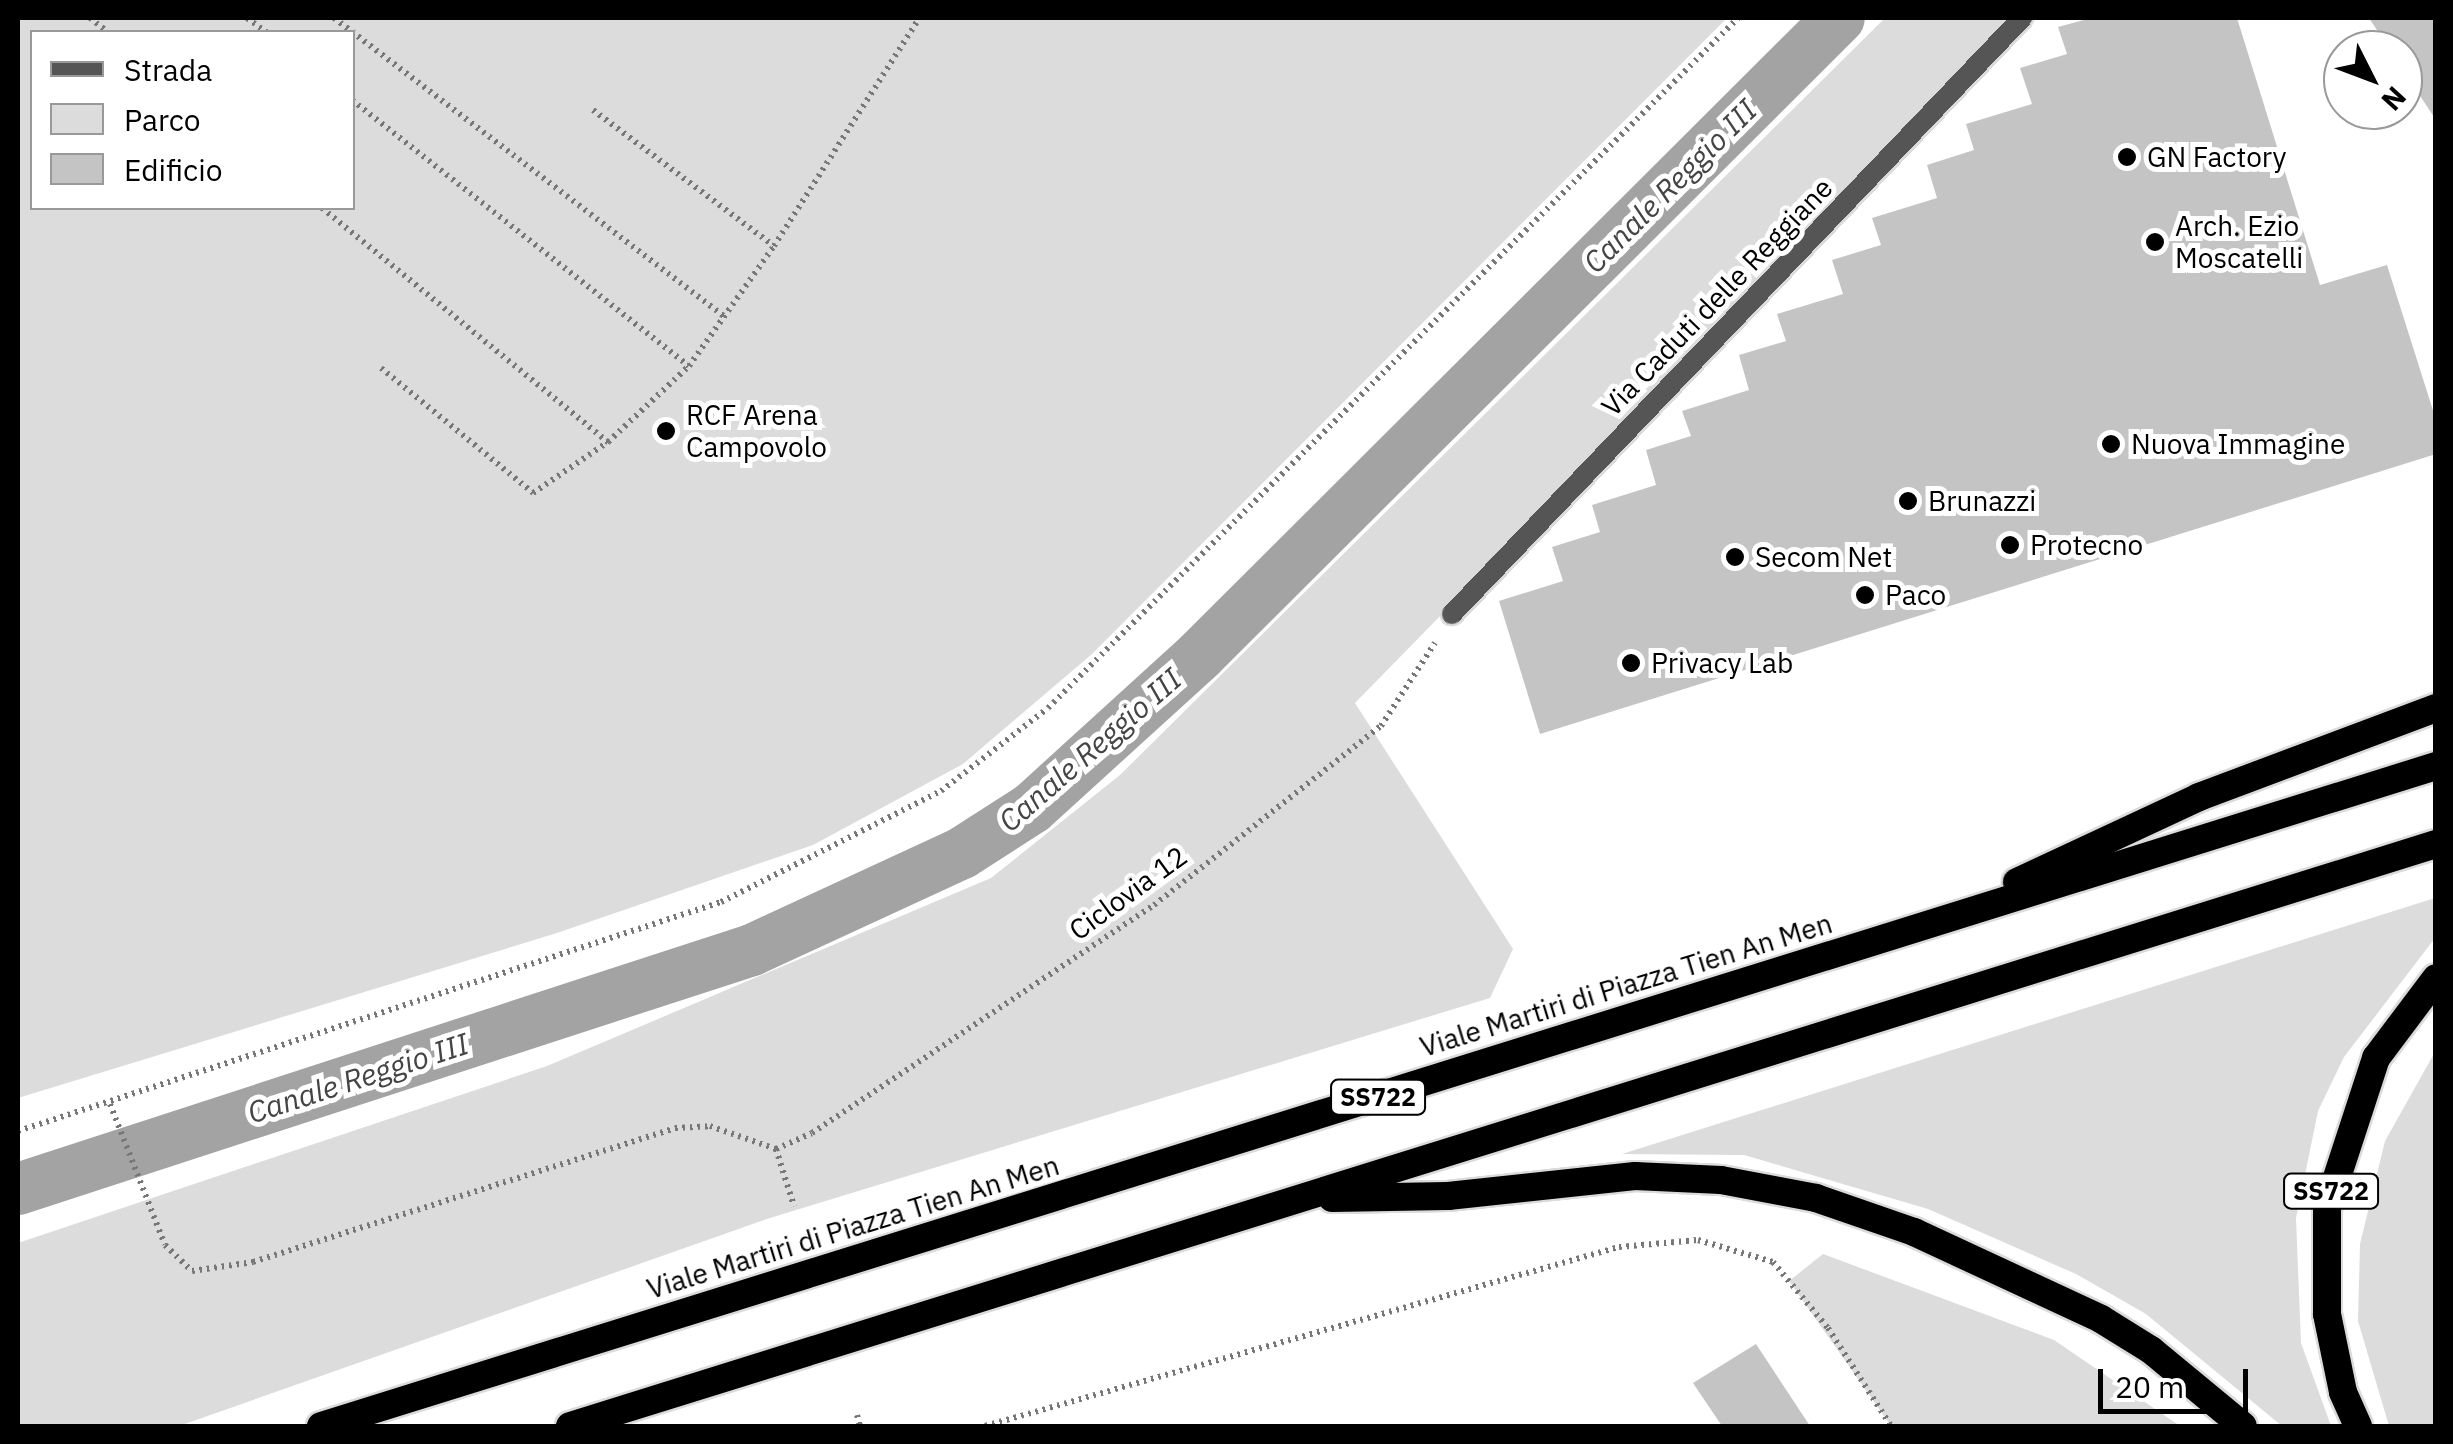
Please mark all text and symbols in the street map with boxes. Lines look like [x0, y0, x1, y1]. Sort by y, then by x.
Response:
legend [30, 30, 355, 210]
north arrow [2323, 30, 2423, 130]
text: Strada [124, 50, 212, 89]
text: N [2374, 79, 2415, 119]
water label: Canale Reggio III [1576, 92, 1764, 280]
text: Parco [124, 100, 200, 139]
place label: GN Factory [2147, 140, 2286, 174]
marker: GN Factory [2116, 146, 2138, 168]
text: Edificio [124, 150, 223, 189]
street label: Via Caduti delle Reggiane [1594, 171, 1840, 423]
place label: Arch. Ezio Moscatelli [2175, 209, 2303, 275]
marker: Arch. Ezio Moscatelli [2144, 231, 2166, 253]
place label: RCF Arena Campovolo [686, 398, 827, 464]
marker: RCF Arena Campovolo [655, 420, 677, 442]
place label: Nuova Immagine [2131, 427, 2345, 461]
marker: Nuova Immagine [2100, 433, 2122, 455]
place label: Brunazzi [1928, 484, 2036, 518]
marker: Brunazzi [1897, 490, 1919, 512]
place label: Protecno [2030, 528, 2143, 562]
marker: Protecno [1999, 534, 2021, 556]
place label: Secom Net [1755, 540, 1892, 574]
marker: Secom Net [1724, 546, 1746, 568]
place label: Paco [1885, 578, 1946, 612]
marker: Paco [1854, 584, 1876, 606]
place label: Privacy Lab [1651, 646, 1793, 680]
marker: Privacy Lab [1620, 652, 1642, 674]
water label: Canale Reggio III [991, 661, 1189, 839]
street label: Ciclovia 12 [1063, 839, 1193, 947]
street label: Viale Martiri di Piazza Tien An Men [1416, 906, 1836, 1064]
water label: Canale Reggio III [243, 1025, 473, 1131]
road number: SS722 [1328, 1077, 1428, 1117]
street label: Viale Martiri di Piazza Tien An Men [643, 1148, 1063, 1306]
road number: SS722 [2281, 1171, 2381, 1211]
scale bar [2103, 1349, 2253, 1411]
text: 20 m [2115, 1367, 2184, 1406]

